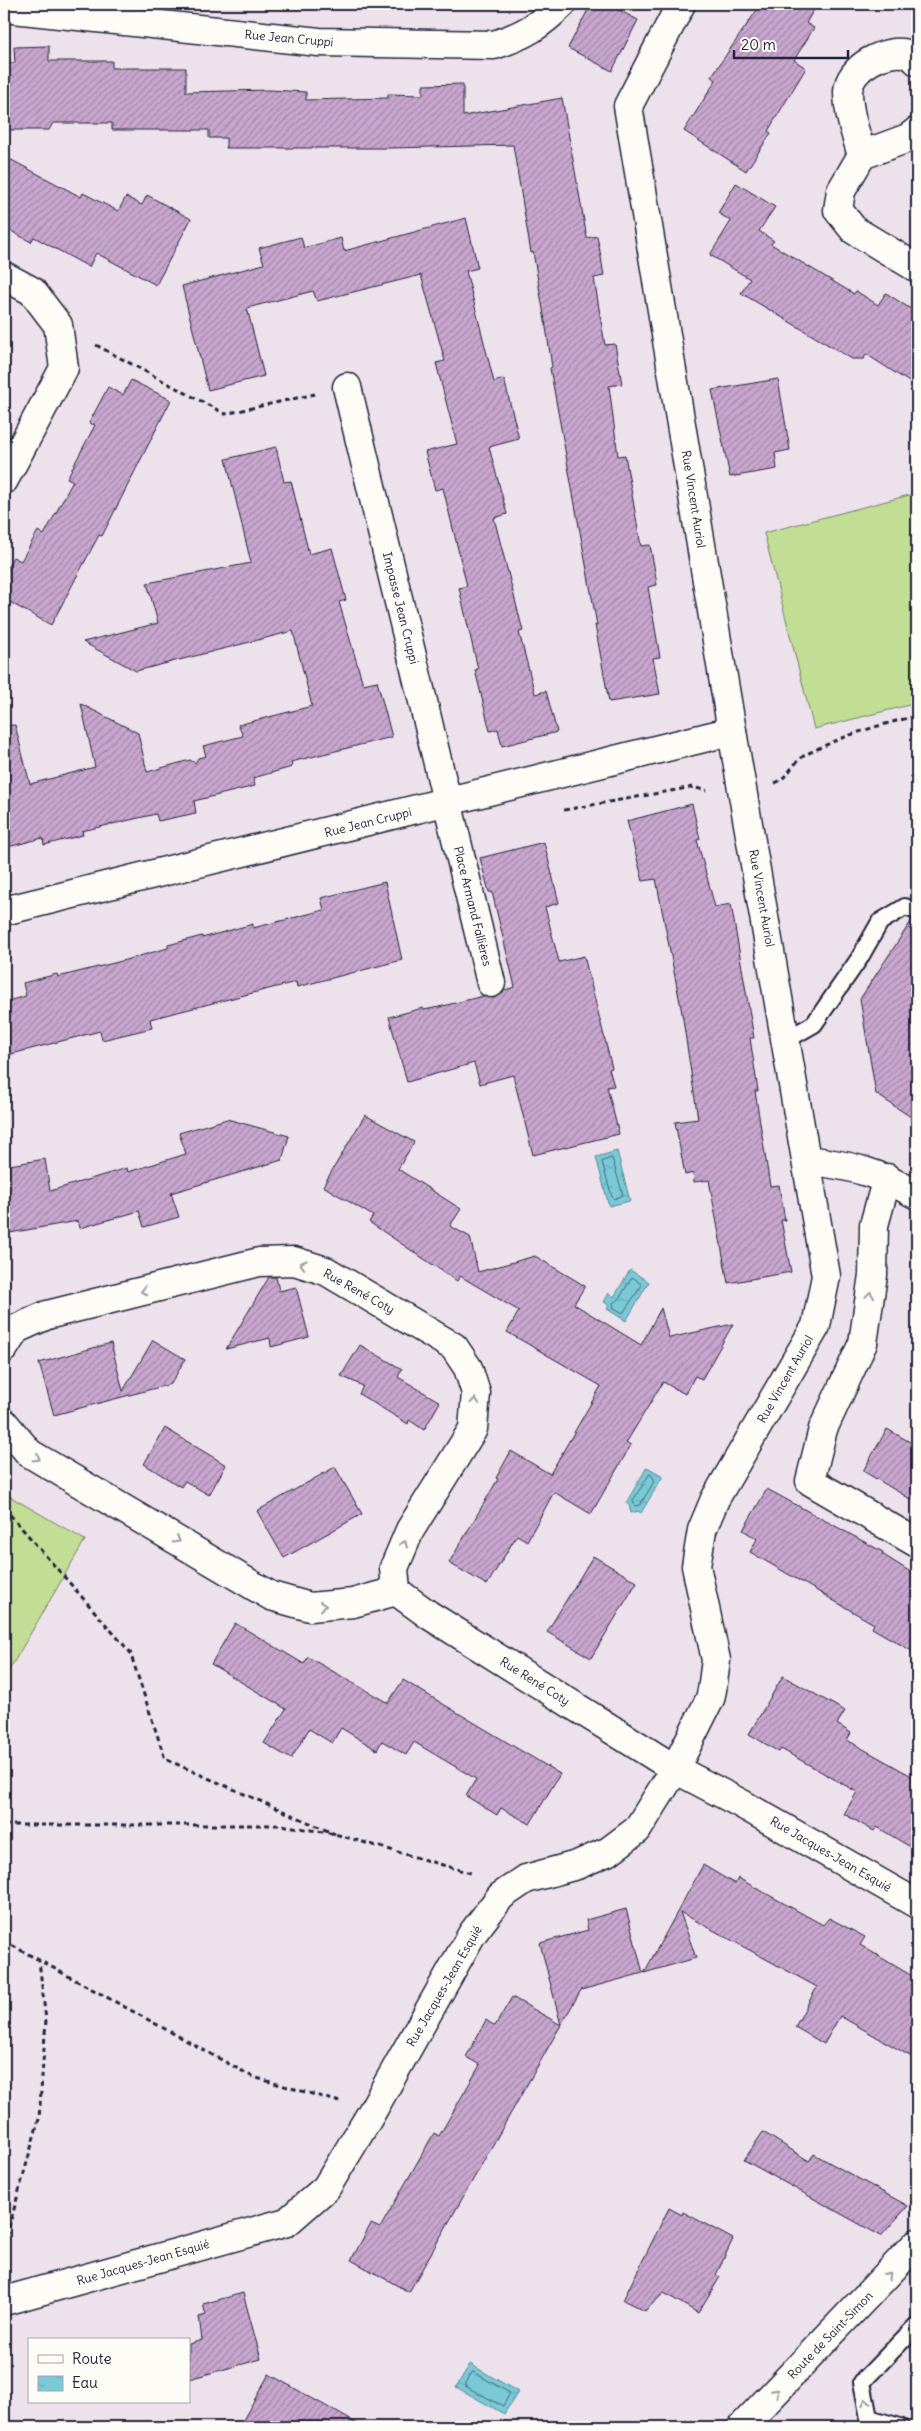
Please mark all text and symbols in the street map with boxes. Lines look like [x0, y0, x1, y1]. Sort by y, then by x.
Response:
street label: Rue Jean Cruppi [244, 27, 334, 49]
scale bar [734, 28, 847, 60]
text: 20 m [741, 35, 776, 54]
street label: Rue Vincent Auriol [679, 449, 709, 549]
street label: Impasse Jean Cruppi [380, 550, 422, 666]
street label: Rue Jean Cruppi [323, 804, 413, 840]
street label: Place Armand Fallières [451, 845, 495, 967]
street label: Rue Vincent Auriol [746, 848, 778, 948]
one-way arrow [299, 1260, 308, 1270]
street label: Rue René Coty [321, 1265, 397, 1317]
one-way arrow [140, 1285, 149, 1296]
one-way arrow [864, 1291, 875, 1299]
street label: Rue Vincent Auriol [754, 1332, 816, 1426]
one-way arrow [469, 1397, 480, 1405]
one-way arrow [31, 1451, 40, 1461]
one-way arrow [171, 1534, 180, 1544]
one-way arrow [397, 1540, 408, 1549]
one-way arrow [319, 1601, 327, 1612]
street label: Rue René Coty [497, 1654, 573, 1708]
street label: Rue Jacques-Jean Esquié [768, 1813, 894, 1895]
street label: Rue Jacques-Jean Esquié [403, 1923, 485, 2049]
street label: Rue Jacques-Jean Esquié [75, 2236, 211, 2288]
one-way arrow [882, 2271, 891, 2280]
street label: Route de Saint-Simon [784, 2288, 876, 2382]
legend [28, 2338, 190, 2404]
text: Route [72, 2349, 112, 2368]
text: Eau [72, 2373, 98, 2392]
one-way arrow [770, 2389, 779, 2398]
one-way arrow [861, 2398, 871, 2407]

